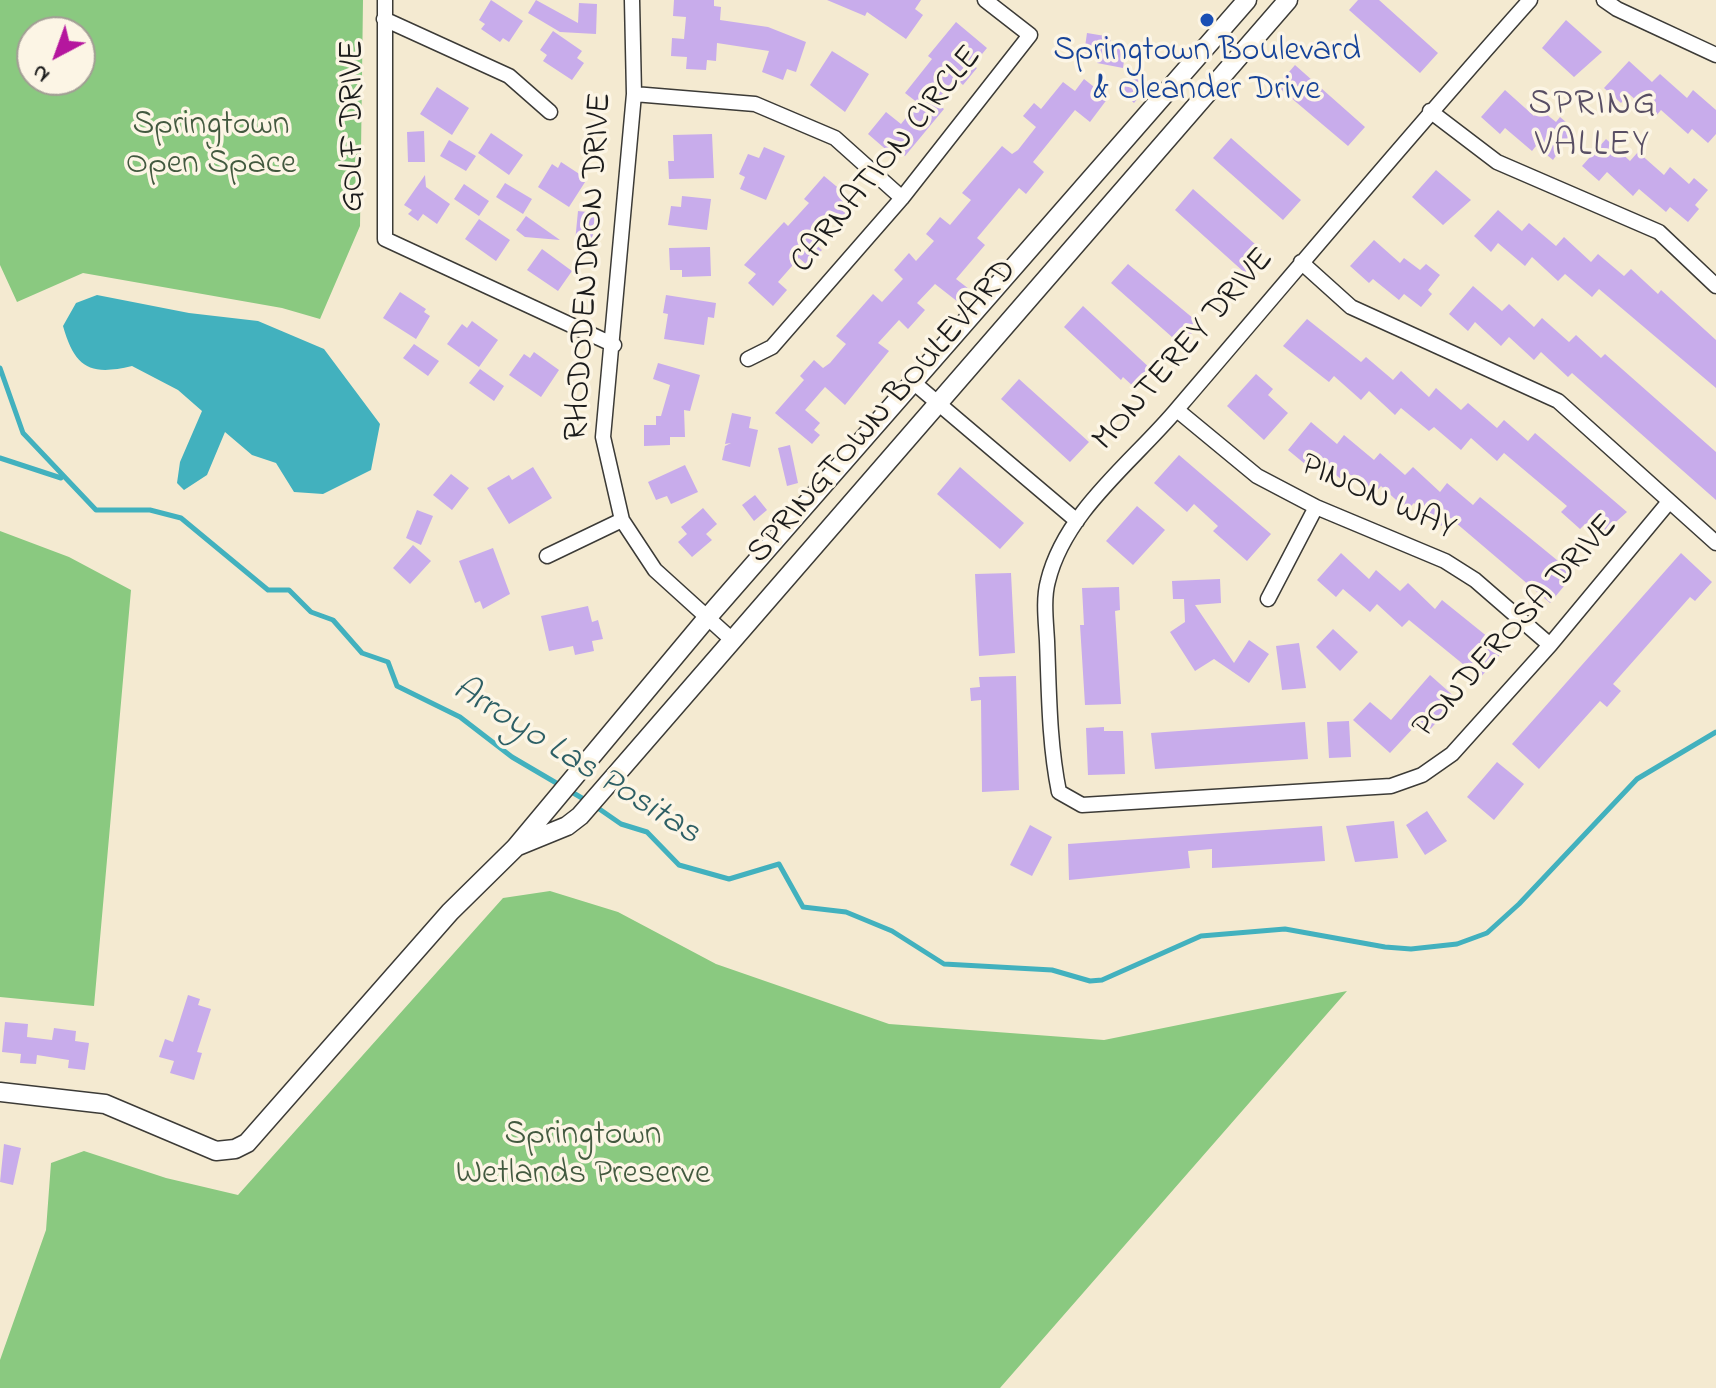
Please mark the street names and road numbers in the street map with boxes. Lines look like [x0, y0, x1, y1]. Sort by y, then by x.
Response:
street label: CARNATION CIRCLE [784, 39, 992, 283]
street label: GOLF DRIVE [335, 40, 375, 212]
street label: RHODODENDRON DRIVE [558, 91, 624, 443]
street label: MONTEREY DRIVE [1086, 241, 1284, 461]
street label: SPRINGTOWN BOULEVARD [740, 252, 1028, 574]
street label: PINON WAY [1293, 447, 1461, 551]
street label: PONDEROSA DRIVE [1406, 508, 1628, 748]

